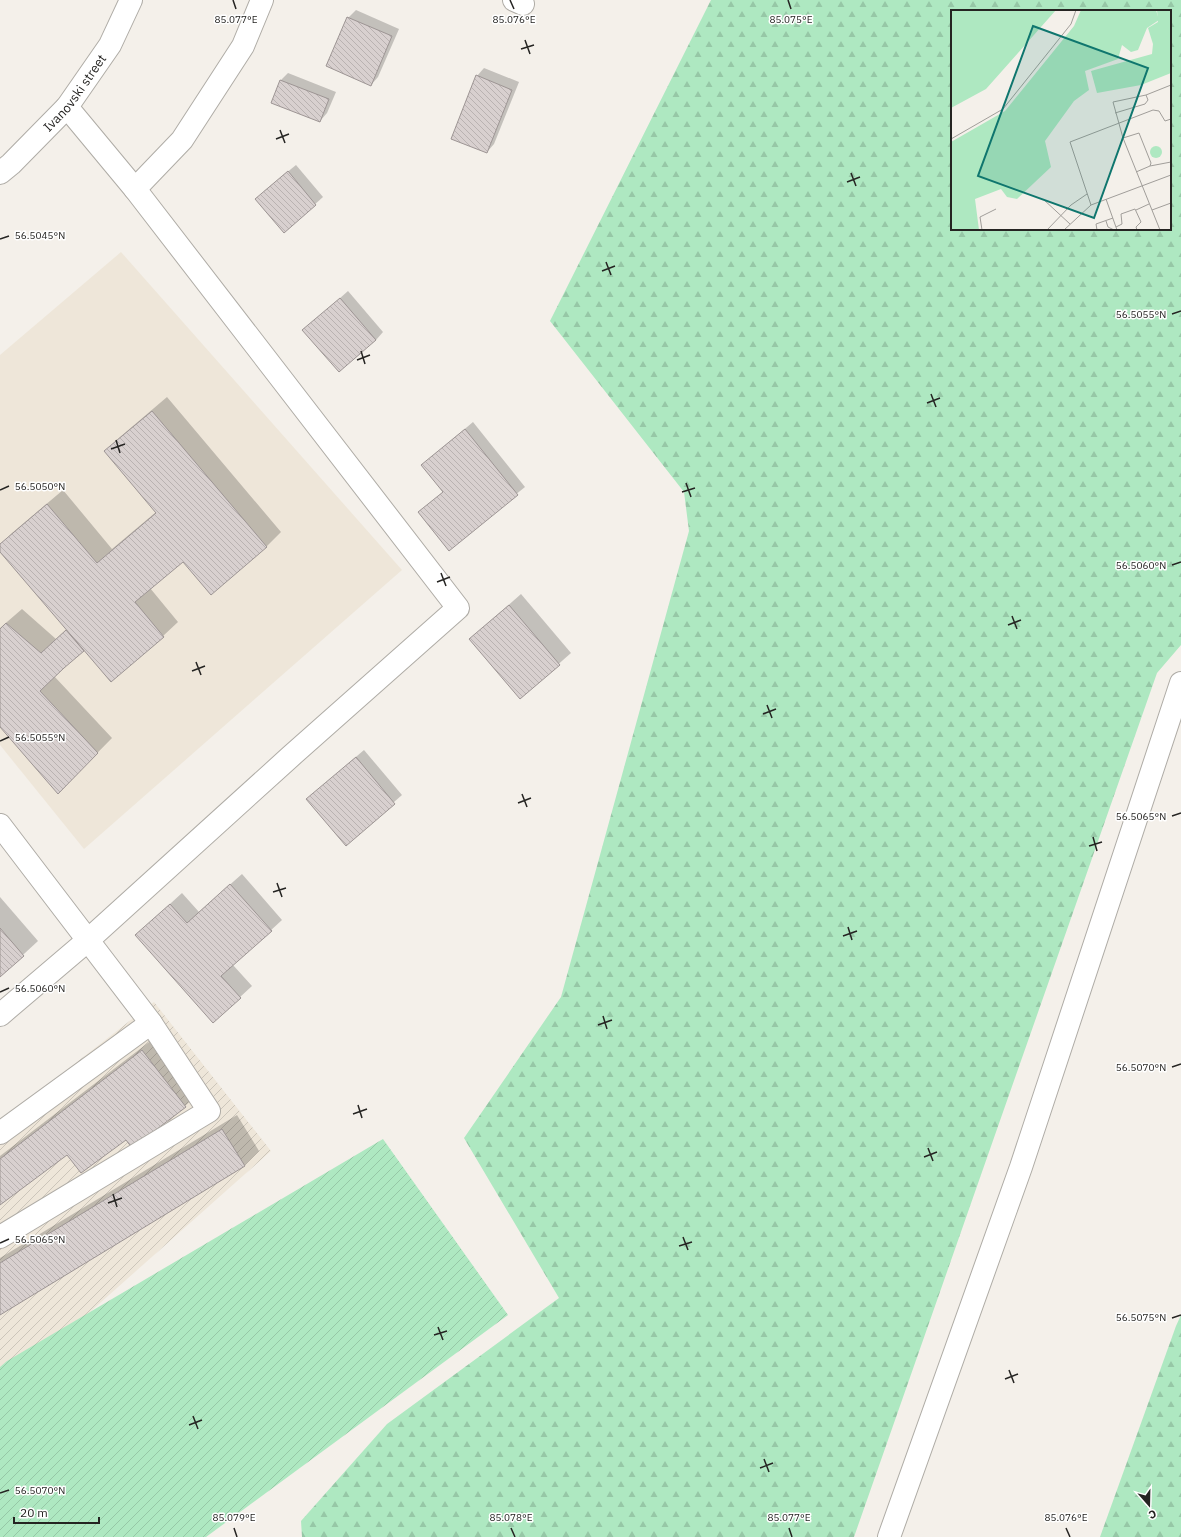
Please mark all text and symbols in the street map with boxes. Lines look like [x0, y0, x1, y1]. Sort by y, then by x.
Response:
inset map [951, 10, 1171, 230]
text: 85.077°E [214, 13, 258, 26]
text: 85.076°E [492, 13, 536, 26]
text: 85.075°E [769, 13, 813, 26]
street label: Ivanovski street [40, 51, 110, 135]
text: 56.5045°N [15, 229, 65, 242]
text: 56.5055°N [1116, 308, 1166, 321]
text: 56.5050°N [15, 480, 65, 493]
text: 56.5060°N [1116, 559, 1166, 572]
text: 56.5055°N [15, 731, 65, 744]
text: 56.5065°N [1116, 810, 1166, 823]
text: 56.5060°N [15, 982, 65, 995]
text: 56.5070°N [1116, 1061, 1166, 1074]
text: 56.5065°N [15, 1233, 65, 1246]
text: 56.5075°N [1116, 1311, 1166, 1324]
text: 56.5070°N [15, 1484, 65, 1497]
north arrow [1129, 1485, 1169, 1525]
scale bar [14, 1499, 99, 1525]
text: 20 m [20, 1505, 48, 1520]
text: С [1147, 1507, 1158, 1522]
text: 85.079°E [212, 1511, 256, 1524]
text: 85.078°E [489, 1511, 533, 1524]
text: 85.077°E [767, 1511, 811, 1524]
text: 85.076°E [1044, 1511, 1088, 1524]

